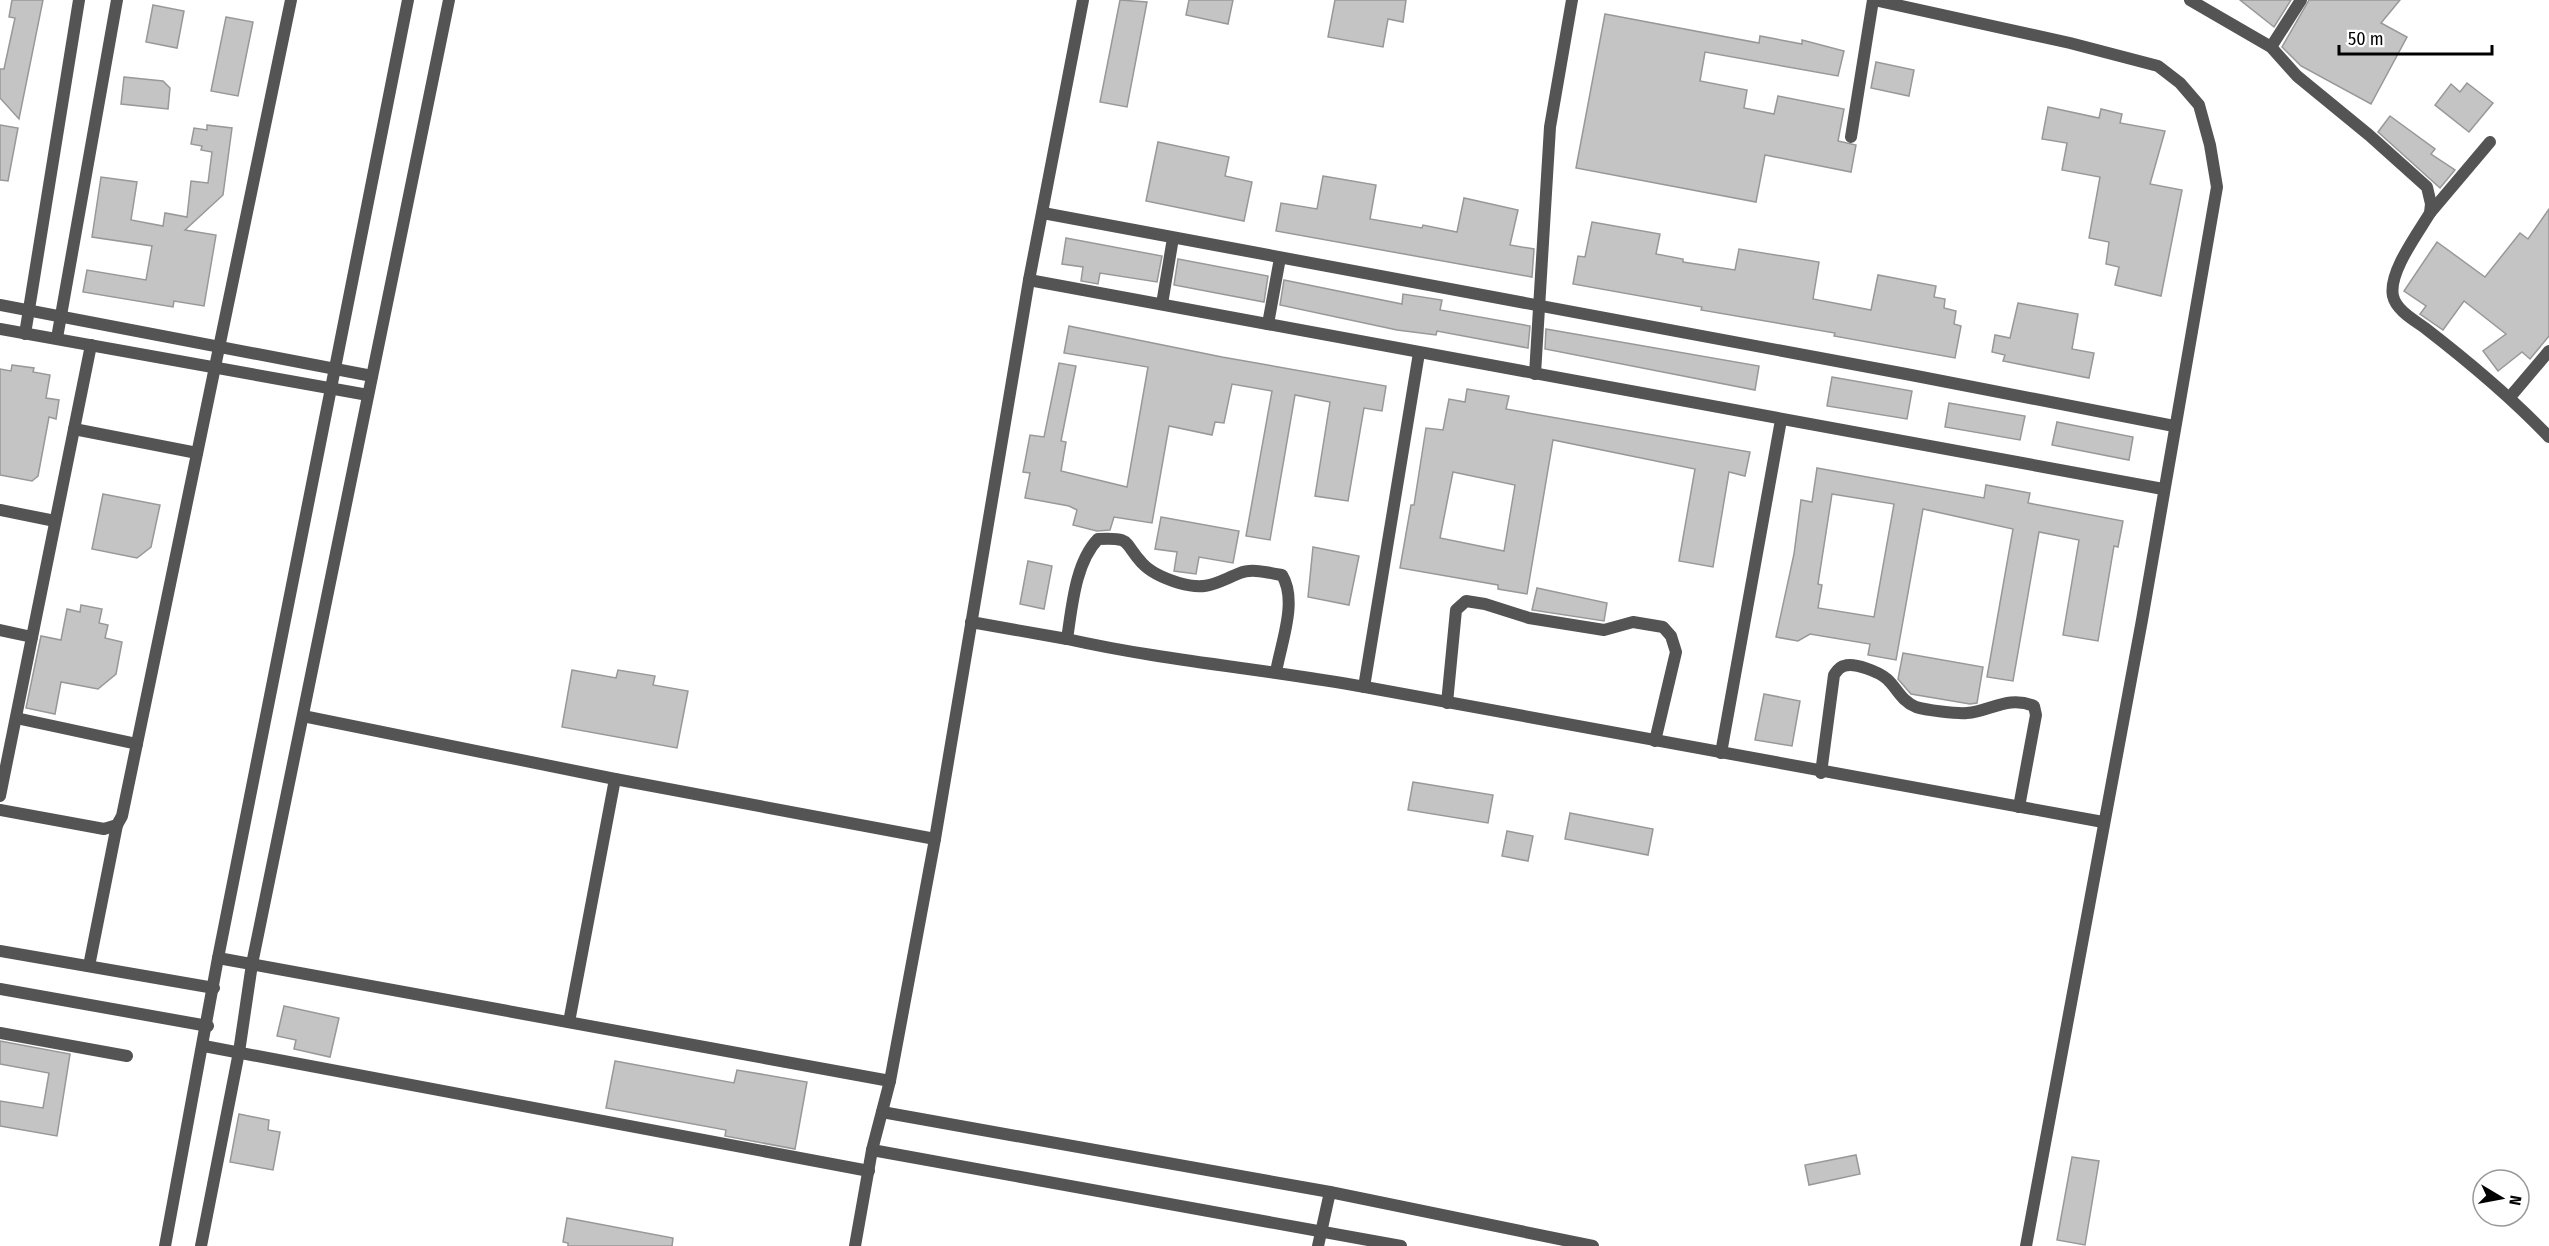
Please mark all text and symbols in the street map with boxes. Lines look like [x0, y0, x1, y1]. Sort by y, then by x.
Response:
scale bar [2339, 18, 2492, 56]
text: 50 m [2348, 28, 2384, 50]
north arrow [2471, 1168, 2531, 1228]
text: N [2505, 1194, 2525, 1207]

